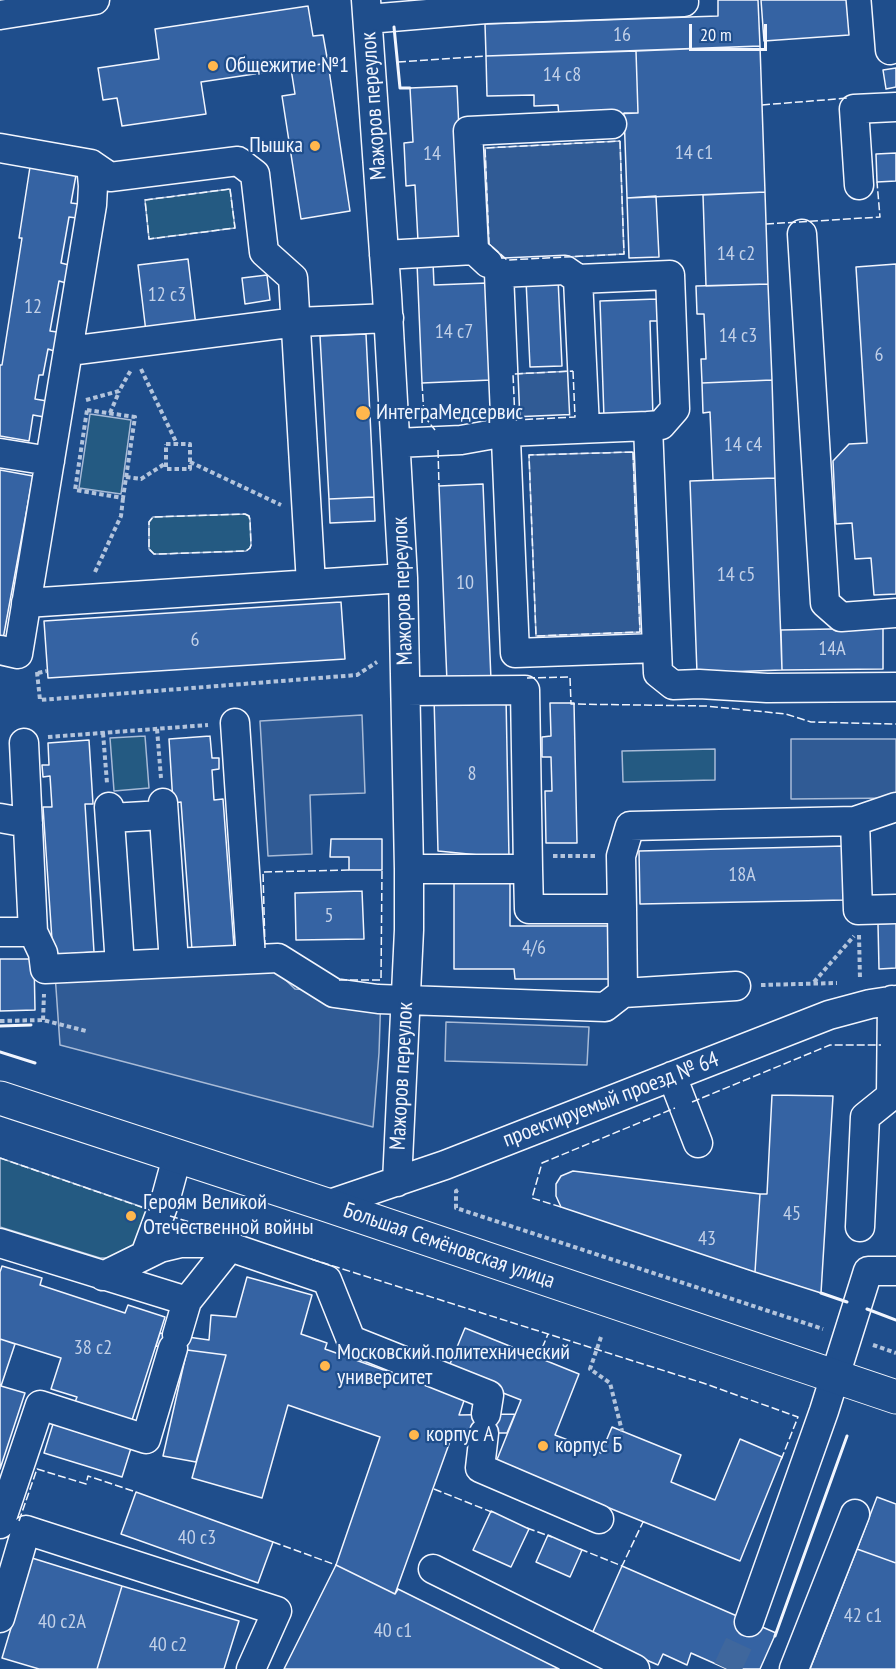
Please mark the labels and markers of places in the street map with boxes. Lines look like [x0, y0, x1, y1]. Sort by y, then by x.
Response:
place label: Общежитие №1 [225, 53, 349, 79]
marker: Общежитие №1 [206, 59, 220, 73]
place label: Пышка [249, 133, 303, 159]
marker: Пышка [308, 139, 322, 153]
place label: ИнтеграМедсервис [376, 400, 523, 426]
marker: ИнтеграМедсервис [354, 404, 372, 422]
place label: Героям Великой Отечественной войны [143, 1190, 313, 1242]
marker: Героям Великой Отечественной войны [124, 1209, 138, 1223]
place label: Московский политехнический университет [337, 1340, 570, 1392]
marker: Московский политехнический университет [318, 1359, 332, 1373]
place label: корпус А [426, 1422, 494, 1448]
marker: корпус А [407, 1428, 421, 1442]
place label: корпус Б [555, 1433, 622, 1459]
marker: корпус Б [536, 1439, 550, 1453]

